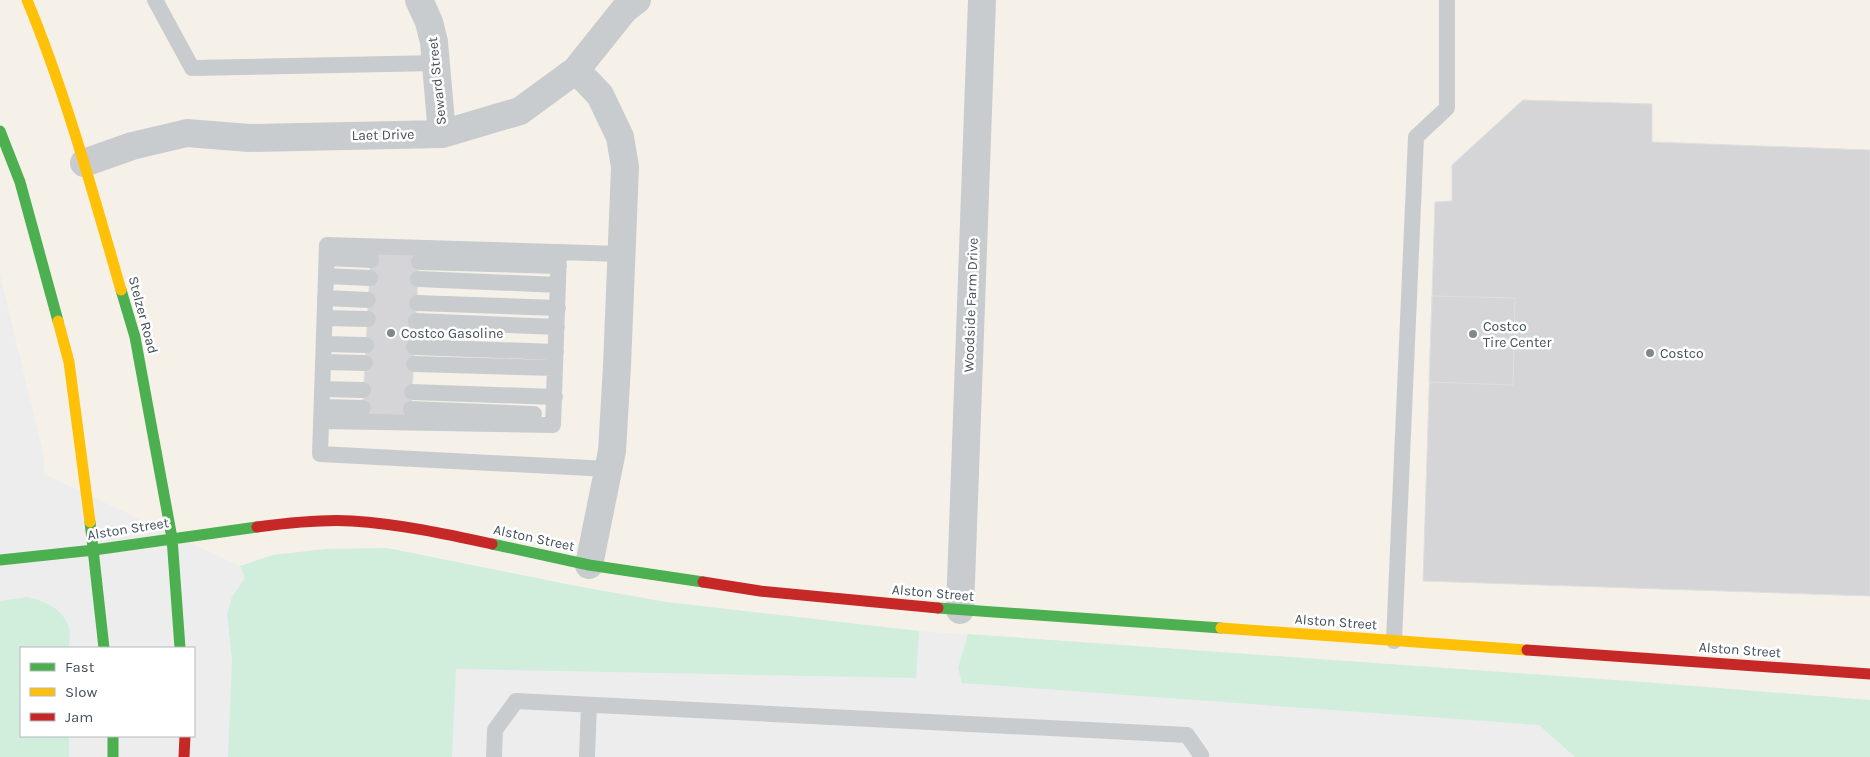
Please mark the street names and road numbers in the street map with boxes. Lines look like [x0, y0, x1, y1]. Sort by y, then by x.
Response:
street label: Seward Street [424, 36, 450, 126]
street label: Laet Drive [351, 126, 415, 144]
street label: Woodside Farm Drive [960, 237, 982, 373]
street label: Stelzer Road [125, 275, 161, 355]
street label: Alston Street [86, 514, 170, 544]
street label: Alston Street [492, 521, 576, 555]
street label: Alston Street [891, 581, 975, 605]
street label: Alston Street [1294, 611, 1378, 633]
street label: Alston Street [1698, 639, 1782, 661]

